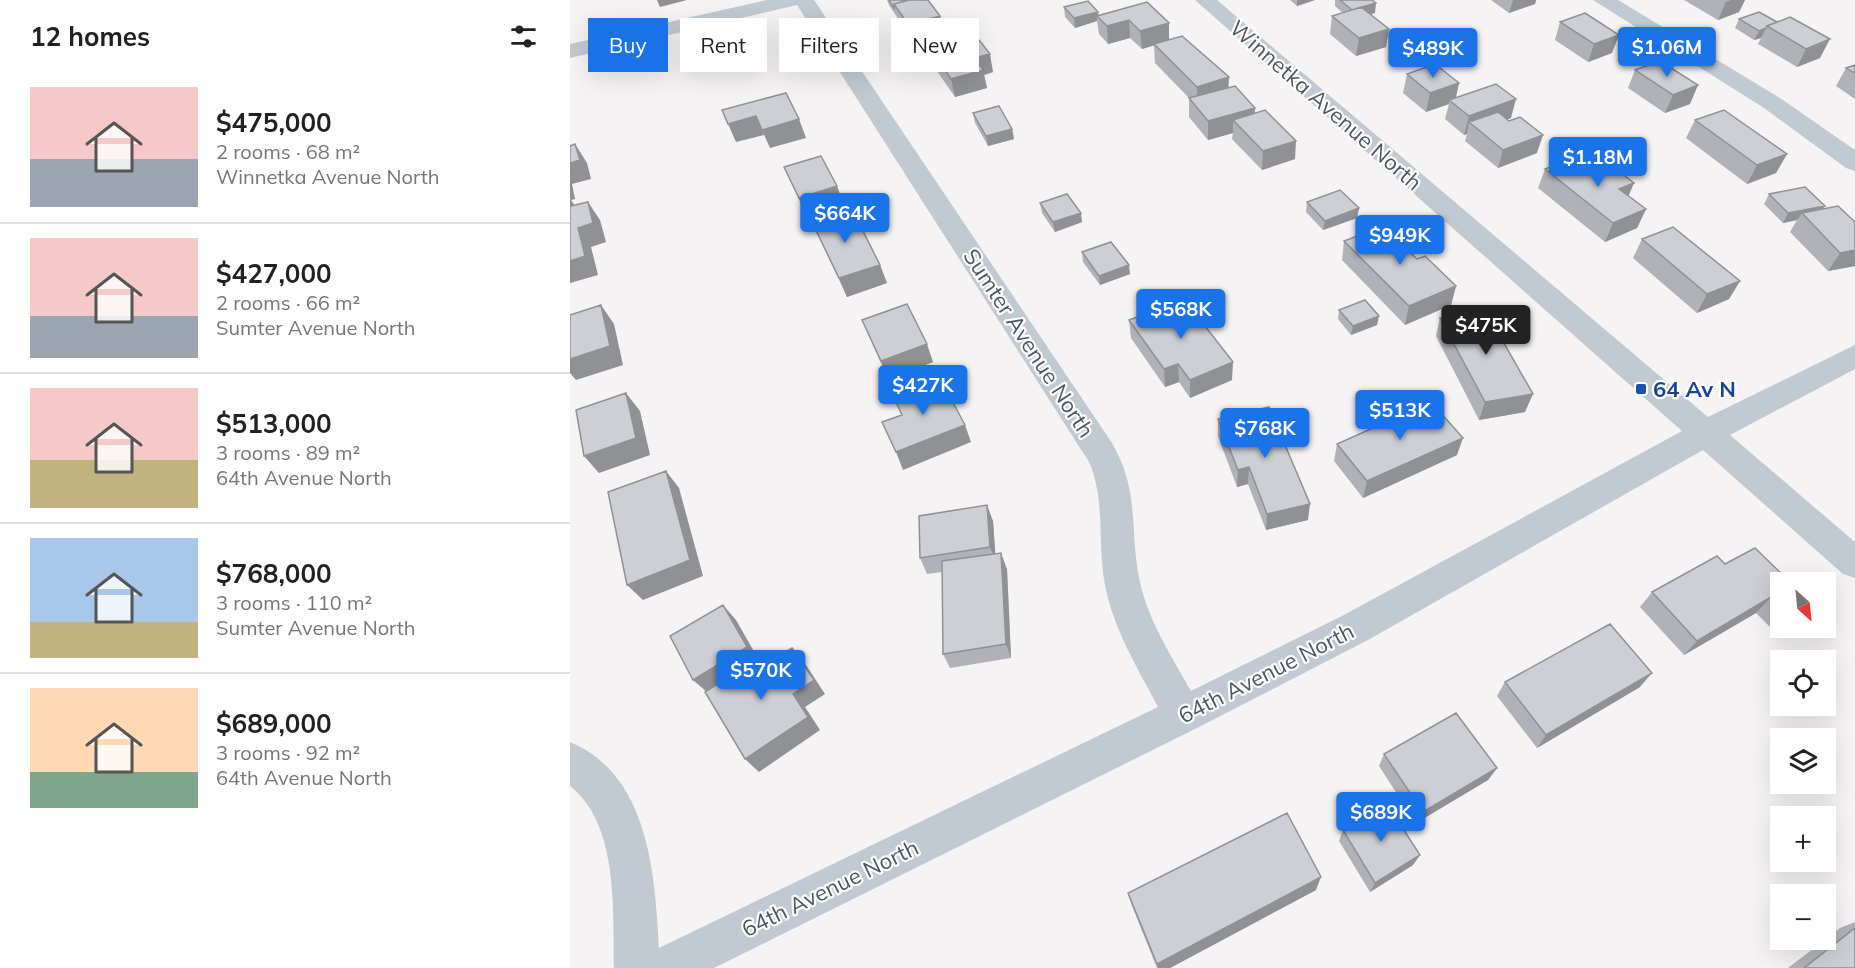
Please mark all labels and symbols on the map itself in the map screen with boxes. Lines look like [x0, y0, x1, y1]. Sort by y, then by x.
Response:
street label: Winnetka Avenue North [1224, 14, 1428, 196]
pin: $1.06M [1618, 27, 1716, 78]
pin: $489K [1391, 28, 1475, 79]
pin: $1.18M [1549, 137, 1647, 188]
pin: $664K [803, 193, 887, 244]
pin: $949K [1358, 215, 1442, 266]
street label: Sumter Avenue North [957, 243, 1101, 443]
pin: $568K [1139, 289, 1223, 340]
pin: $475K [1444, 305, 1528, 356]
pin: $427K [881, 365, 965, 416]
place label: 64 Av N [1653, 375, 1736, 403]
marker: 64 Av N [1634, 382, 1648, 396]
pin: $513K [1358, 390, 1442, 441]
pin: $768K [1223, 408, 1307, 459]
north arrow [1770, 572, 1836, 638]
street label: 64th Avenue North [1174, 617, 1358, 729]
pin: $570K [719, 650, 803, 701]
pin: $689K [1339, 792, 1423, 843]
street label: 64th Avenue North [737, 833, 923, 943]

